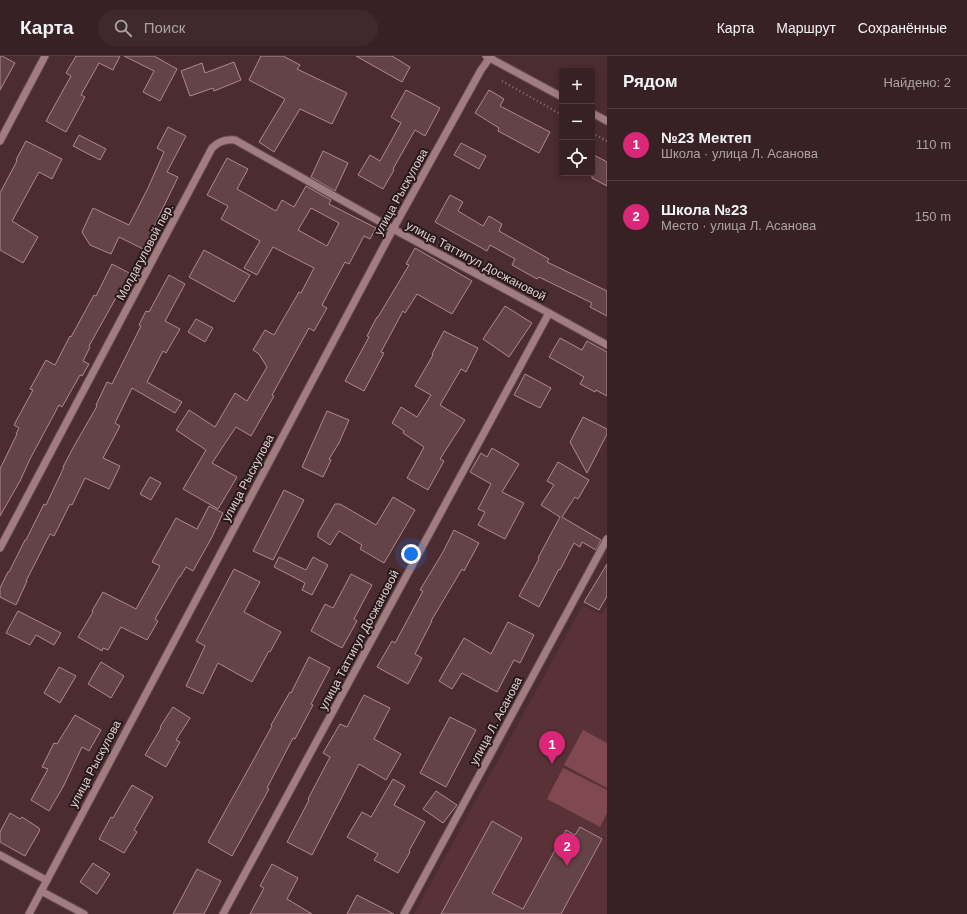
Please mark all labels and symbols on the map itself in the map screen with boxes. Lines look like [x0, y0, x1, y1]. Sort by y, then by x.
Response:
street label: улица Рыскулова [371, 146, 431, 238]
street label: Молдагуловой пер. [114, 201, 176, 303]
street label: улица Таттигул Досжановой [404, 218, 548, 304]
street label: улица Рыскулова [219, 432, 277, 524]
your location [401, 544, 421, 564]
street label: улица Таттигул Досжановой [316, 568, 402, 712]
street label: улица Л. Асанова [467, 674, 525, 767]
street label: улица Рыскулова [66, 718, 124, 810]
pin: 1 [539, 731, 565, 764]
pin: 2 [554, 833, 580, 866]

